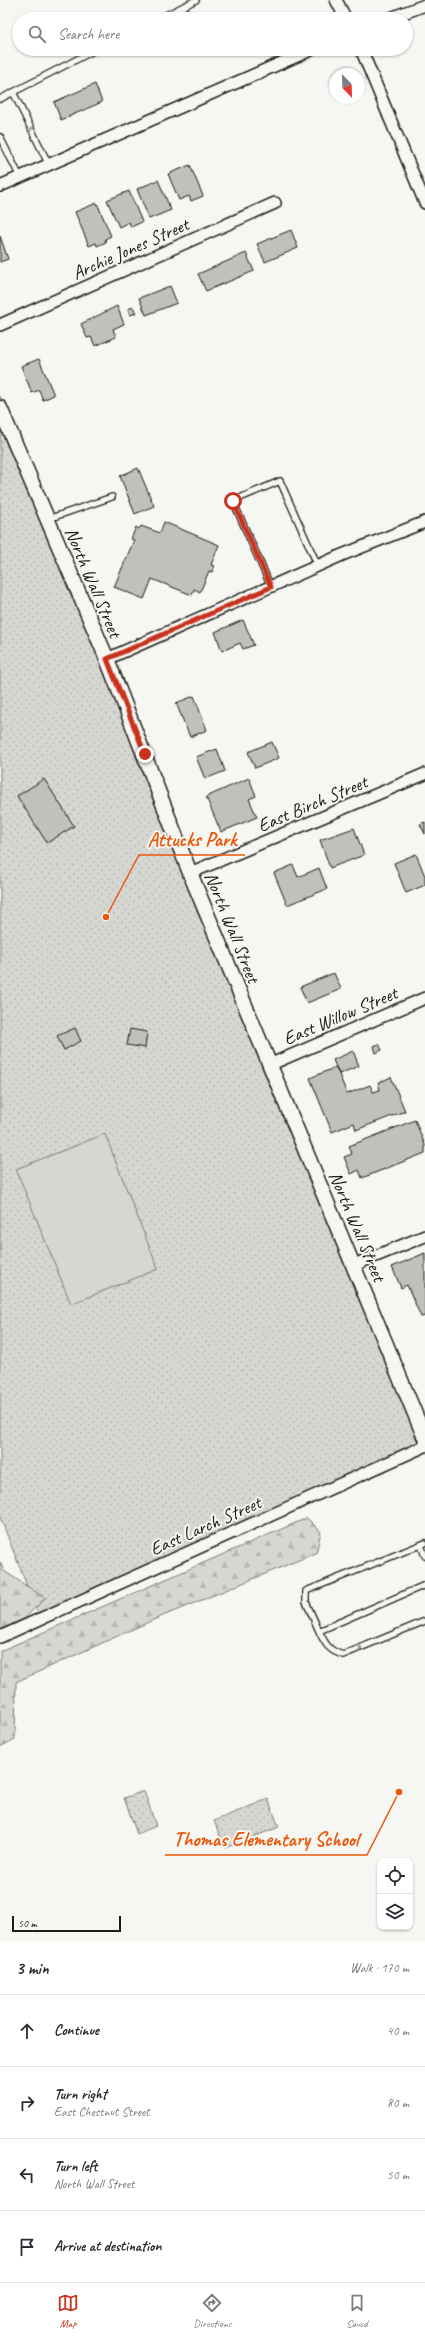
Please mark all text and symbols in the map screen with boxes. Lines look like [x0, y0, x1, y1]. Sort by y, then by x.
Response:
search box [12, 12, 413, 56]
icon: search [26, 23, 48, 45]
text: Search here [58, 25, 119, 44]
north arrow [329, 68, 365, 104]
one-way arrow [29, 126, 36, 134]
street label: Archie Jones Street [68, 212, 194, 285]
route start [224, 492, 242, 510]
street label: North Wall Street [59, 524, 128, 643]
route end [136, 745, 154, 763]
street label: East Birch Street [254, 769, 372, 838]
callout: Attucks Park [139, 823, 245, 855]
text: Attucks Park [147, 827, 239, 852]
street label: North Wall Street [199, 868, 266, 988]
street label: East Willow Street [280, 980, 403, 1051]
street label: North Wall Street [323, 1168, 392, 1287]
street label: East Larch Street [146, 1490, 266, 1561]
one-way arrow [356, 1645, 363, 1653]
callout: Thomas Elementary School [165, 1823, 367, 1855]
text: Thomas Elementary School [173, 1827, 362, 1852]
map controls [377, 1858, 413, 1930]
button: locate [377, 1858, 413, 1894]
button: layers [377, 1894, 413, 1930]
scale bar [12, 1914, 121, 1933]
text: 50 m [18, 1916, 37, 1930]
text: 3 min [16, 1958, 49, 1979]
text: Walk · 170 m [350, 1960, 409, 1976]
icon: ahead [16, 2020, 38, 2042]
text: Continue [54, 2021, 99, 2040]
text: 40 m [387, 2023, 409, 2039]
text: Turn right [54, 2085, 107, 2104]
icon: right [16, 2092, 38, 2114]
text: 80 m [387, 2095, 409, 2111]
text: East Chestnut Street [54, 2104, 150, 2120]
text: Turn left [54, 2157, 97, 2176]
icon: left [16, 2164, 38, 2186]
text: 50 m [387, 2167, 409, 2183]
text: North Wall Street [54, 2176, 134, 2192]
icon: arrive [16, 2236, 38, 2258]
text: Arrive at destination [54, 2237, 161, 2256]
tab: Map [57, 2292, 79, 2330]
tab: Directions [193, 2292, 232, 2330]
tab: Saved [346, 2292, 368, 2330]

